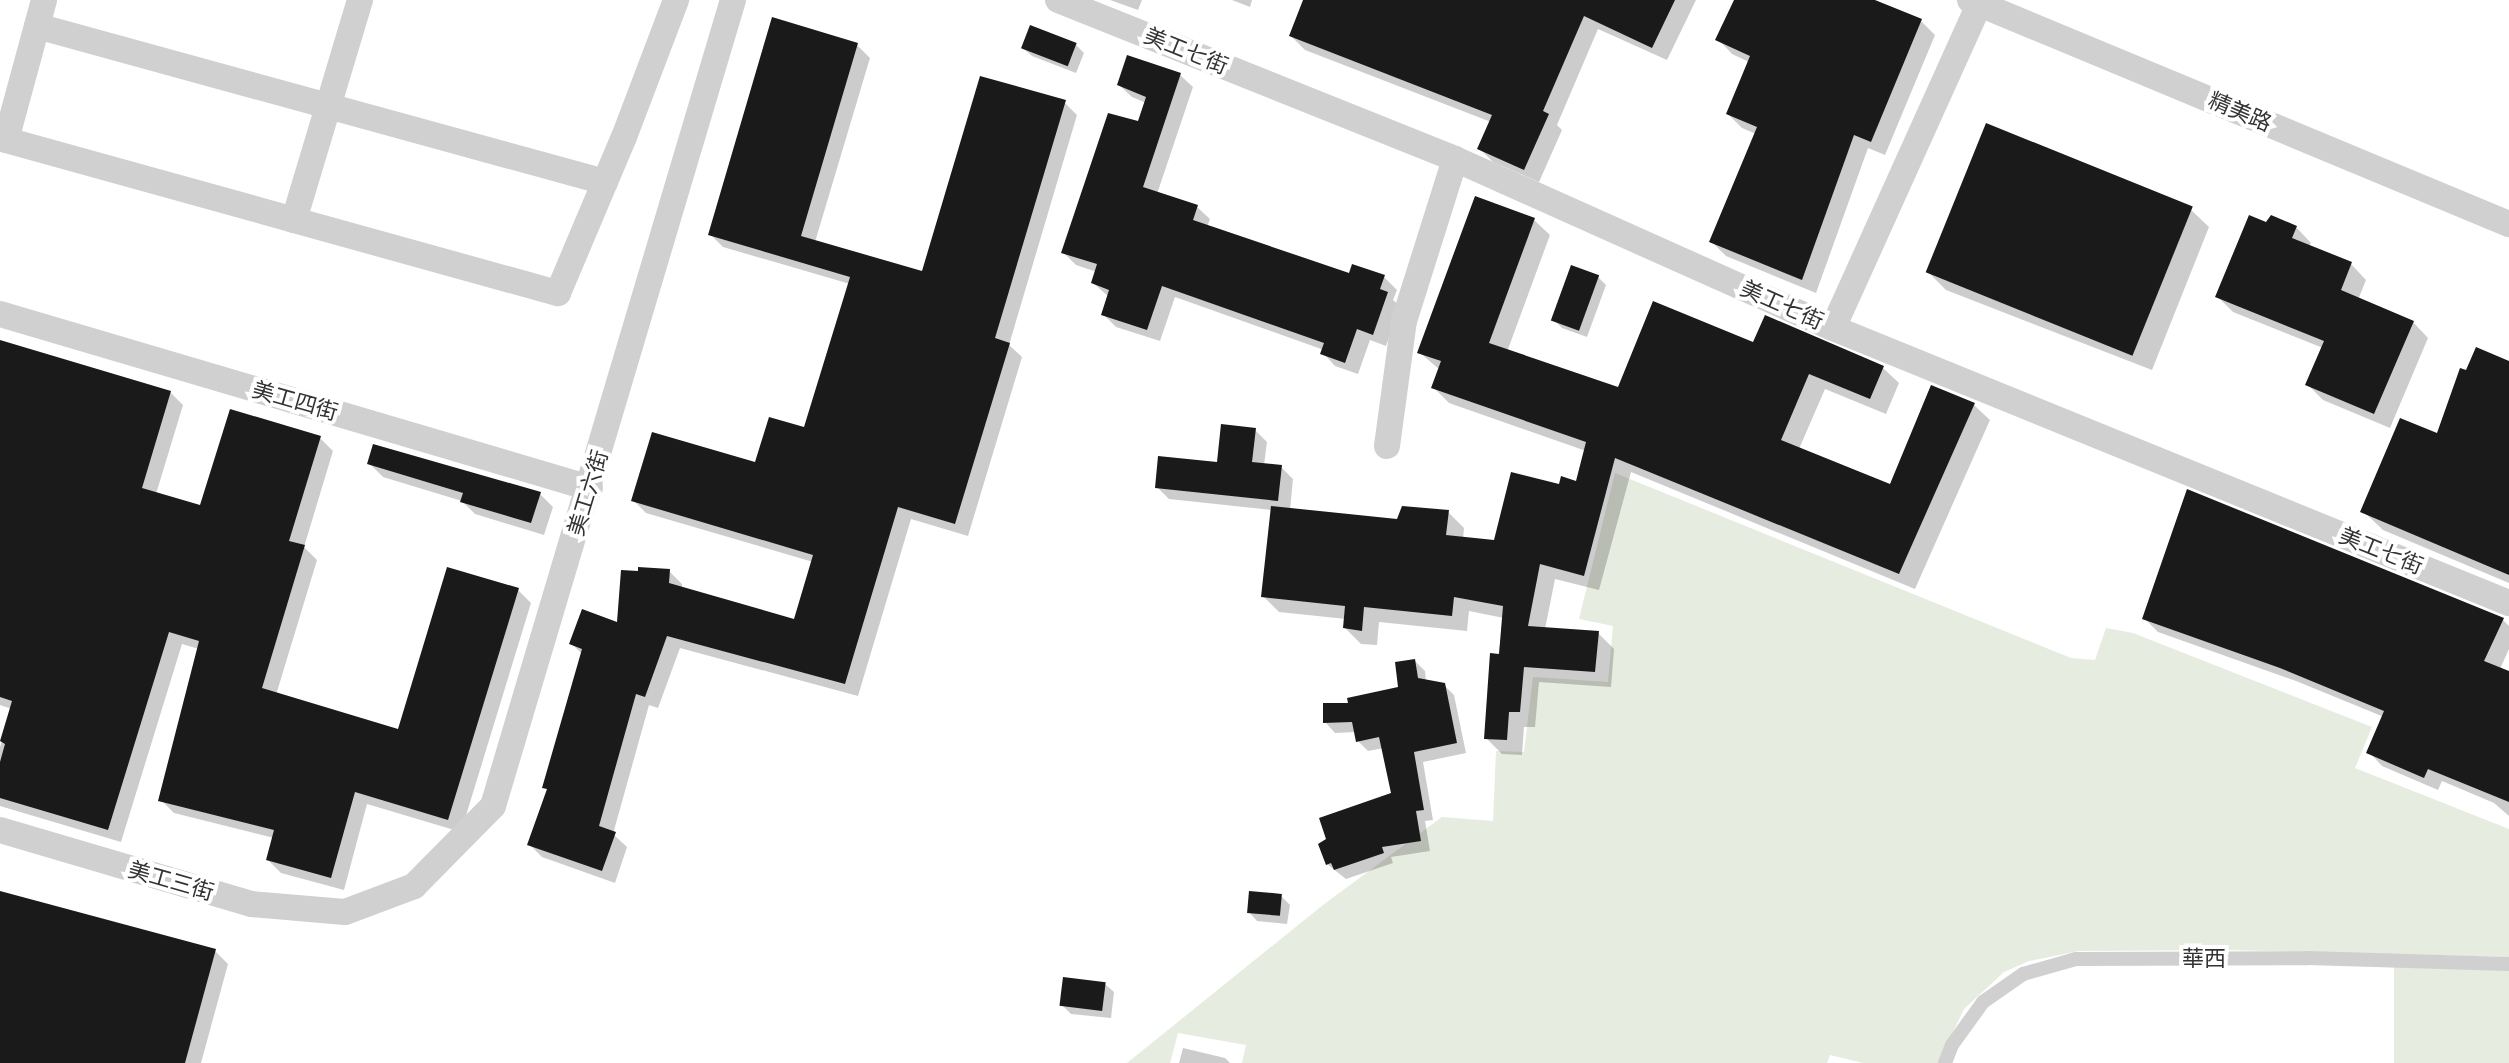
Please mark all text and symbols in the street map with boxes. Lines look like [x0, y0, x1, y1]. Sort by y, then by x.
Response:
street label: 美工七街 [1140, 22, 1232, 80]
street label: 精美路 [2204, 87, 2276, 137]
street label: 美工七街 [1736, 275, 1828, 335]
street label: 美工四街 [249, 376, 341, 426]
street label: 美工六街 [563, 447, 613, 539]
street label: 美工七街 [2335, 522, 2427, 580]
street label: 美工三街 [125, 856, 217, 906]
street label: 華西 [2182, 946, 2226, 972]

